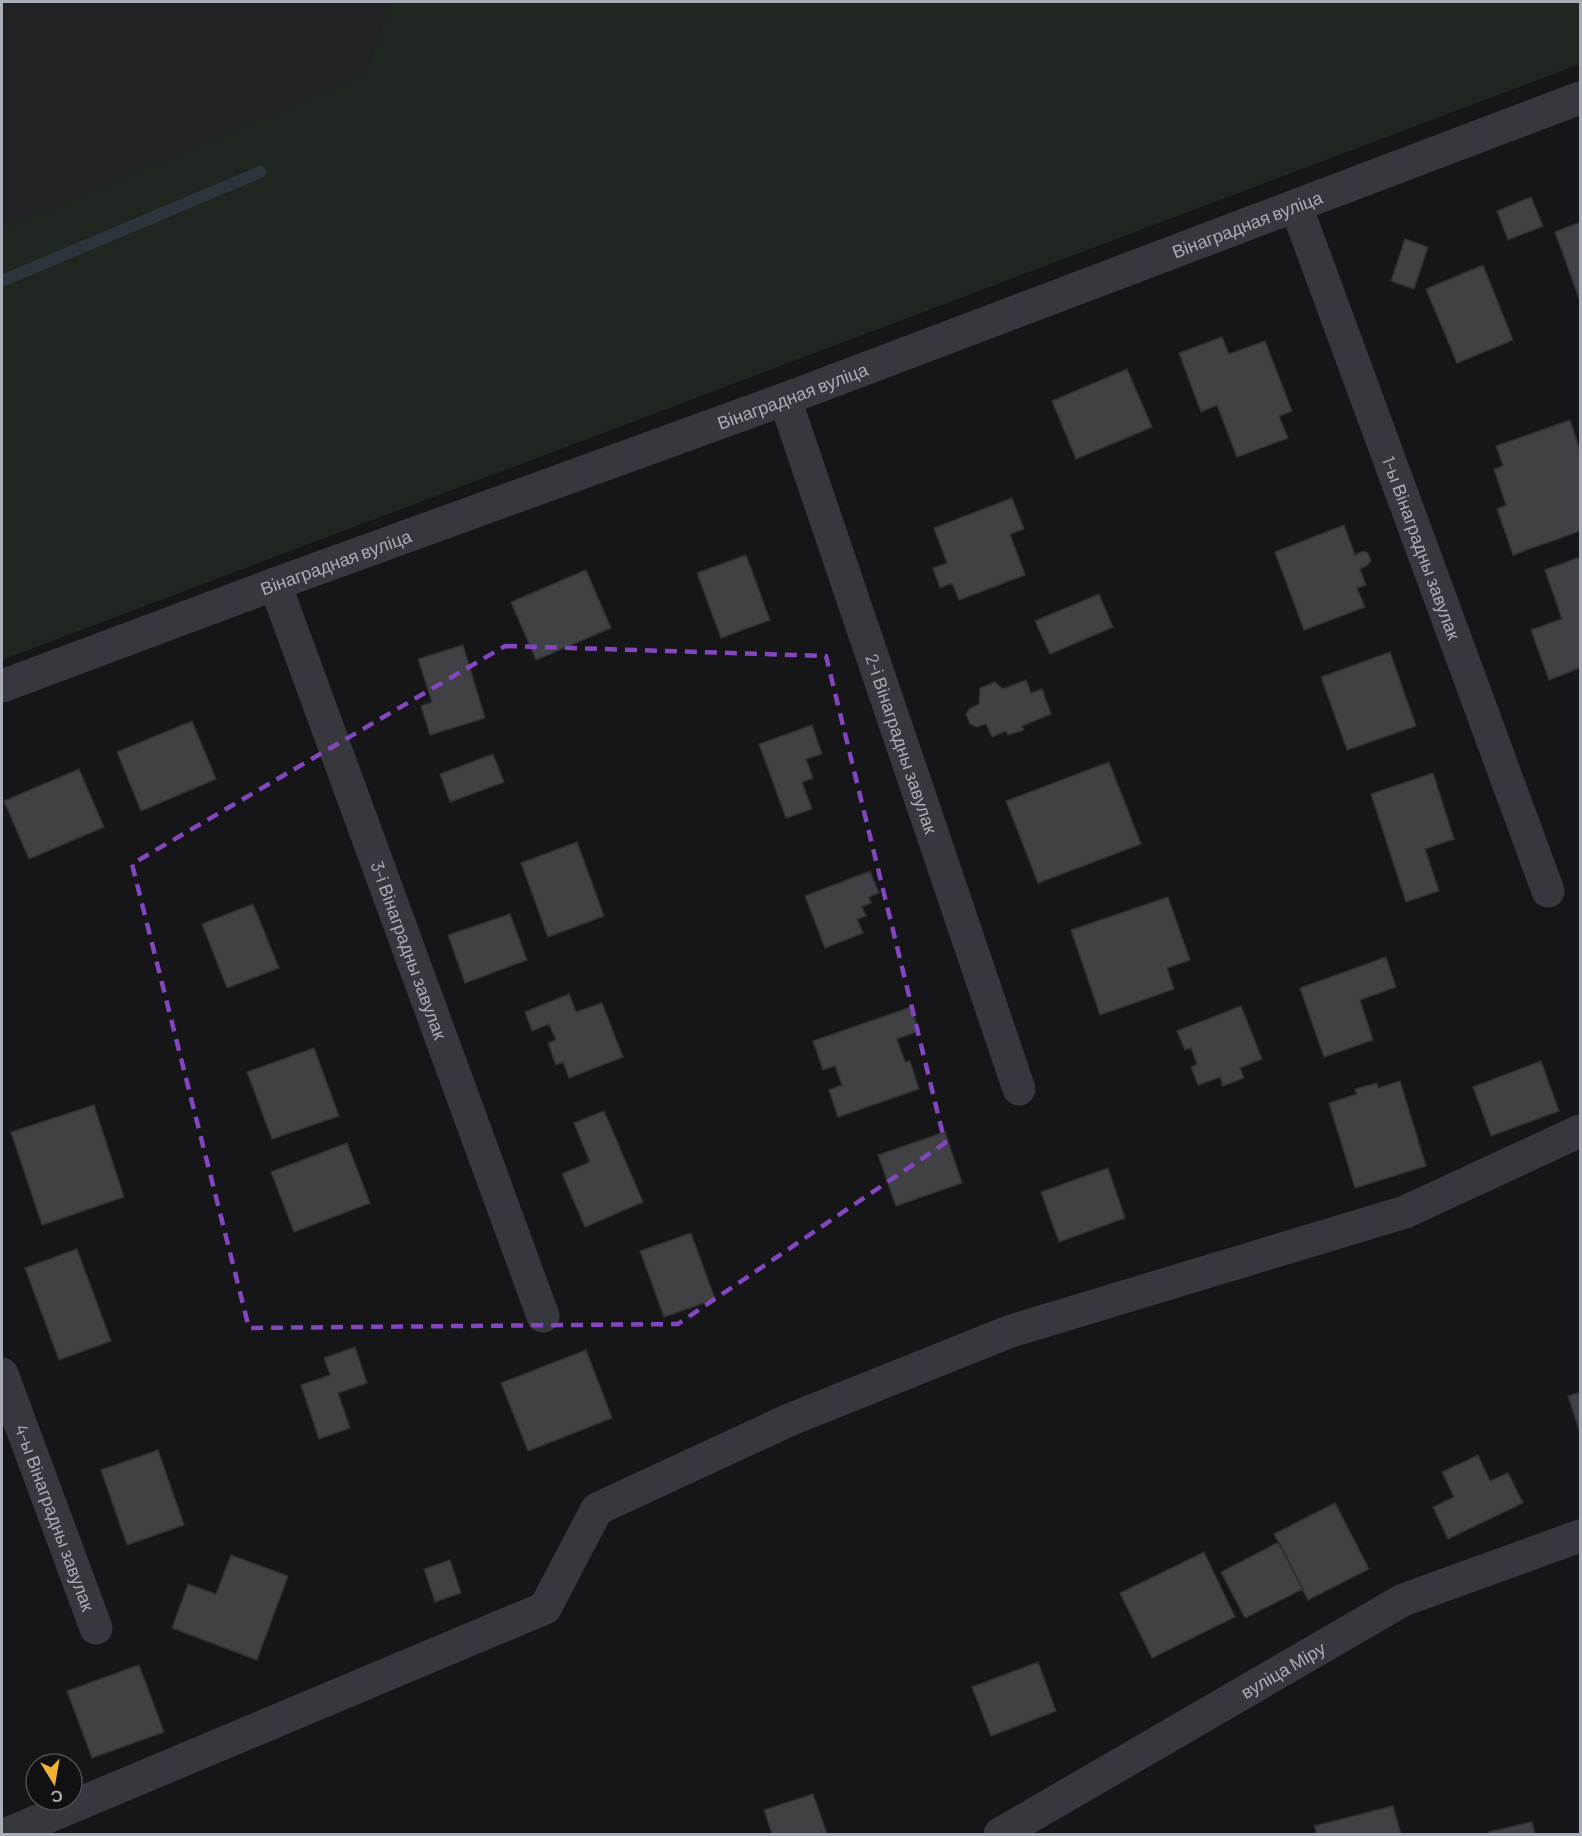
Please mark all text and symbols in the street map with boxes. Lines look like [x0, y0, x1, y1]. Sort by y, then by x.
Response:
street label: Вінаградная вуліца [1169, 185, 1326, 263]
street label: Вінаградная вуліца [714, 357, 872, 434]
street label: 1-ы Вінаградны завулак [1378, 453, 1466, 643]
street label: Вінаградная вуліца [257, 524, 415, 600]
street label: 2-і Вінаградны завулак [861, 651, 943, 837]
street label: 3-і Вінаградны завулак [366, 858, 452, 1042]
street label: 4-ы Вінаградны завулак [10, 1421, 100, 1614]
street label: вуліца Міру [1237, 1637, 1329, 1703]
north arrow [24, 1752, 84, 1812]
text: С [49, 1787, 64, 1808]

